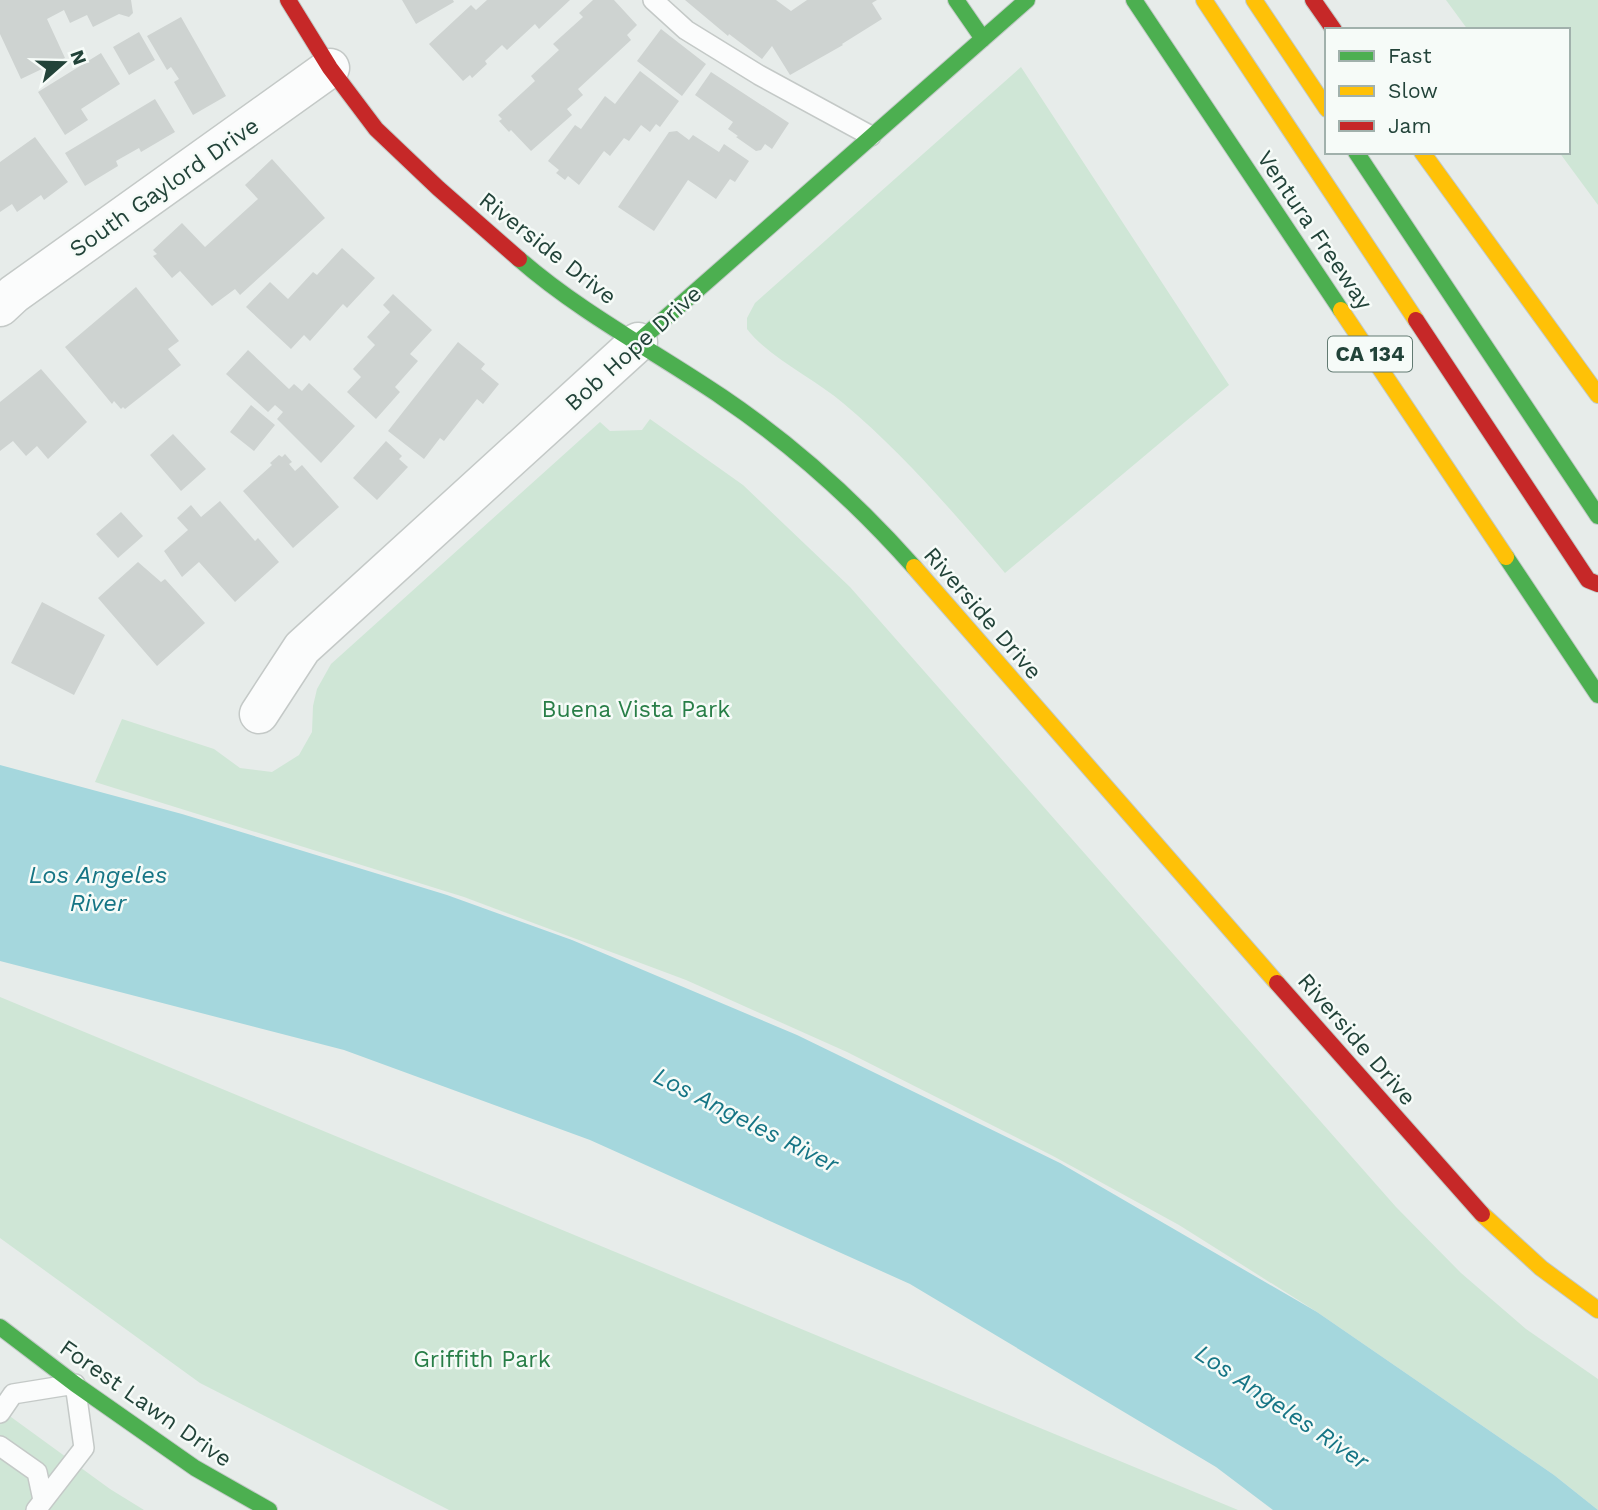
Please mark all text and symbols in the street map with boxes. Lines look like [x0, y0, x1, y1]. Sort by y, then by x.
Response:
north arrow [28, 28, 98, 98]
legend [1325, 28, 1570, 154]
text: Fast [1388, 43, 1432, 68]
text: N [65, 47, 92, 68]
text: Slow [1388, 78, 1438, 103]
street label: South Gaylord Drive [65, 112, 264, 263]
text: Jam [1388, 113, 1431, 138]
street label: Ventura Freeway [1251, 146, 1378, 315]
street label: Riverside Drive [474, 187, 622, 310]
street label: Bob Hope Drive [560, 280, 707, 417]
road number: CA 134 [1328, 336, 1412, 372]
street label: Riverside Drive [918, 542, 1047, 685]
park label: Buena Vista Park [542, 696, 730, 723]
water label: Los Angeles River [29, 861, 167, 917]
street label: Riverside Drive [1292, 968, 1421, 1111]
water label: Los Angeles River [649, 1061, 844, 1179]
street label: Forest Lawn Drive [55, 1334, 237, 1473]
water label: Los Angeles River [1190, 1339, 1376, 1476]
park label: Griffith Park [413, 1346, 551, 1373]

